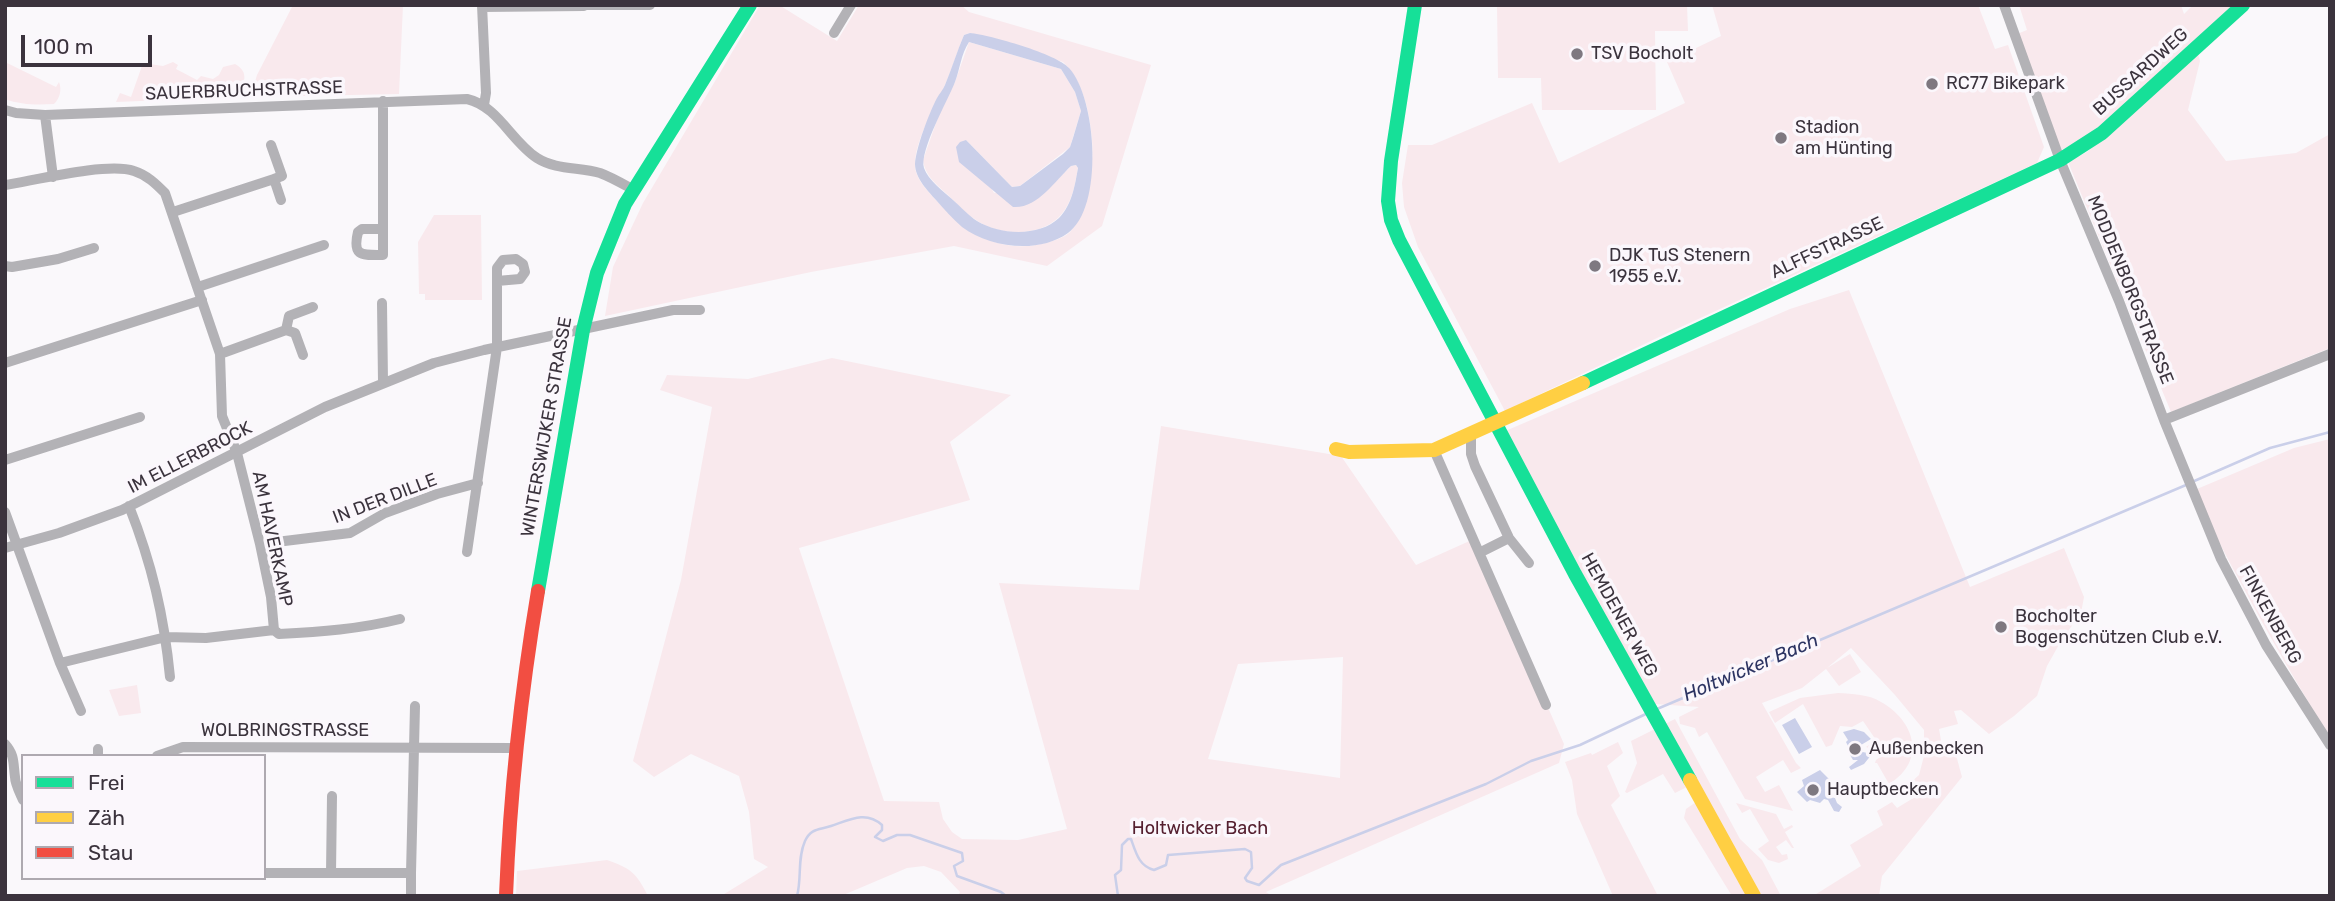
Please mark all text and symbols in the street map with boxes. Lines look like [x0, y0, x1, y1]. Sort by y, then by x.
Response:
scale bar [24, 21, 156, 65]
street label: BUSSARDWEG [2089, 24, 2193, 120]
text: 100 m [34, 34, 93, 59]
place label: TSV Bocholt [1591, 43, 1693, 65]
marker: TSV Bocholt [1569, 46, 1585, 62]
place label: RC77 Bikepark [1946, 73, 2065, 95]
marker: RC77 Bikepark [1924, 76, 1940, 92]
street label: SAUERBRUCHSTRASSE [145, 77, 343, 105]
place label: Stadion am Hünting [1795, 117, 1893, 160]
marker: Stadion am Hünting [1773, 130, 1789, 146]
street label: MODDENBORGSTRASSE [2082, 193, 2178, 387]
street label: ALFFSTRASSE [1767, 213, 1887, 283]
place label: DJK TuS Stenern 1955 e.V. [1609, 245, 1751, 288]
marker: DJK TuS Stenern 1955 e.V. [1587, 258, 1603, 274]
street label: WINTERSWIJKER STRASSE [517, 315, 577, 539]
street label: IM ELLERBROCK [124, 417, 256, 499]
street label: AM HAVERKAMP [247, 469, 297, 609]
street label: IN DER DILLE [330, 469, 440, 529]
street label: HEMDENER WEG [1576, 549, 1662, 681]
street label: FINKENBERG [2234, 562, 2306, 668]
place label: Bocholter Bogenschützen Club e.V. [2015, 606, 2222, 648]
marker: Bocholter Bogenschützen Club e.V. [1993, 619, 2009, 635]
water label: Holtwicker Bach [1680, 629, 1822, 707]
street label: WOLBRINGSTRASSE [201, 720, 369, 742]
place label: Außenbecken [1869, 738, 1984, 760]
marker: Außenbecken [1847, 741, 1863, 757]
legend [21, 754, 266, 880]
text: Frei [88, 770, 125, 795]
place label: Hauptbecken [1827, 779, 1939, 801]
marker: Hauptbecken [1805, 782, 1821, 798]
text: Zäh [88, 805, 125, 830]
park label: Holtwicker Bach [1132, 818, 1268, 840]
text: Stau [88, 840, 134, 865]

